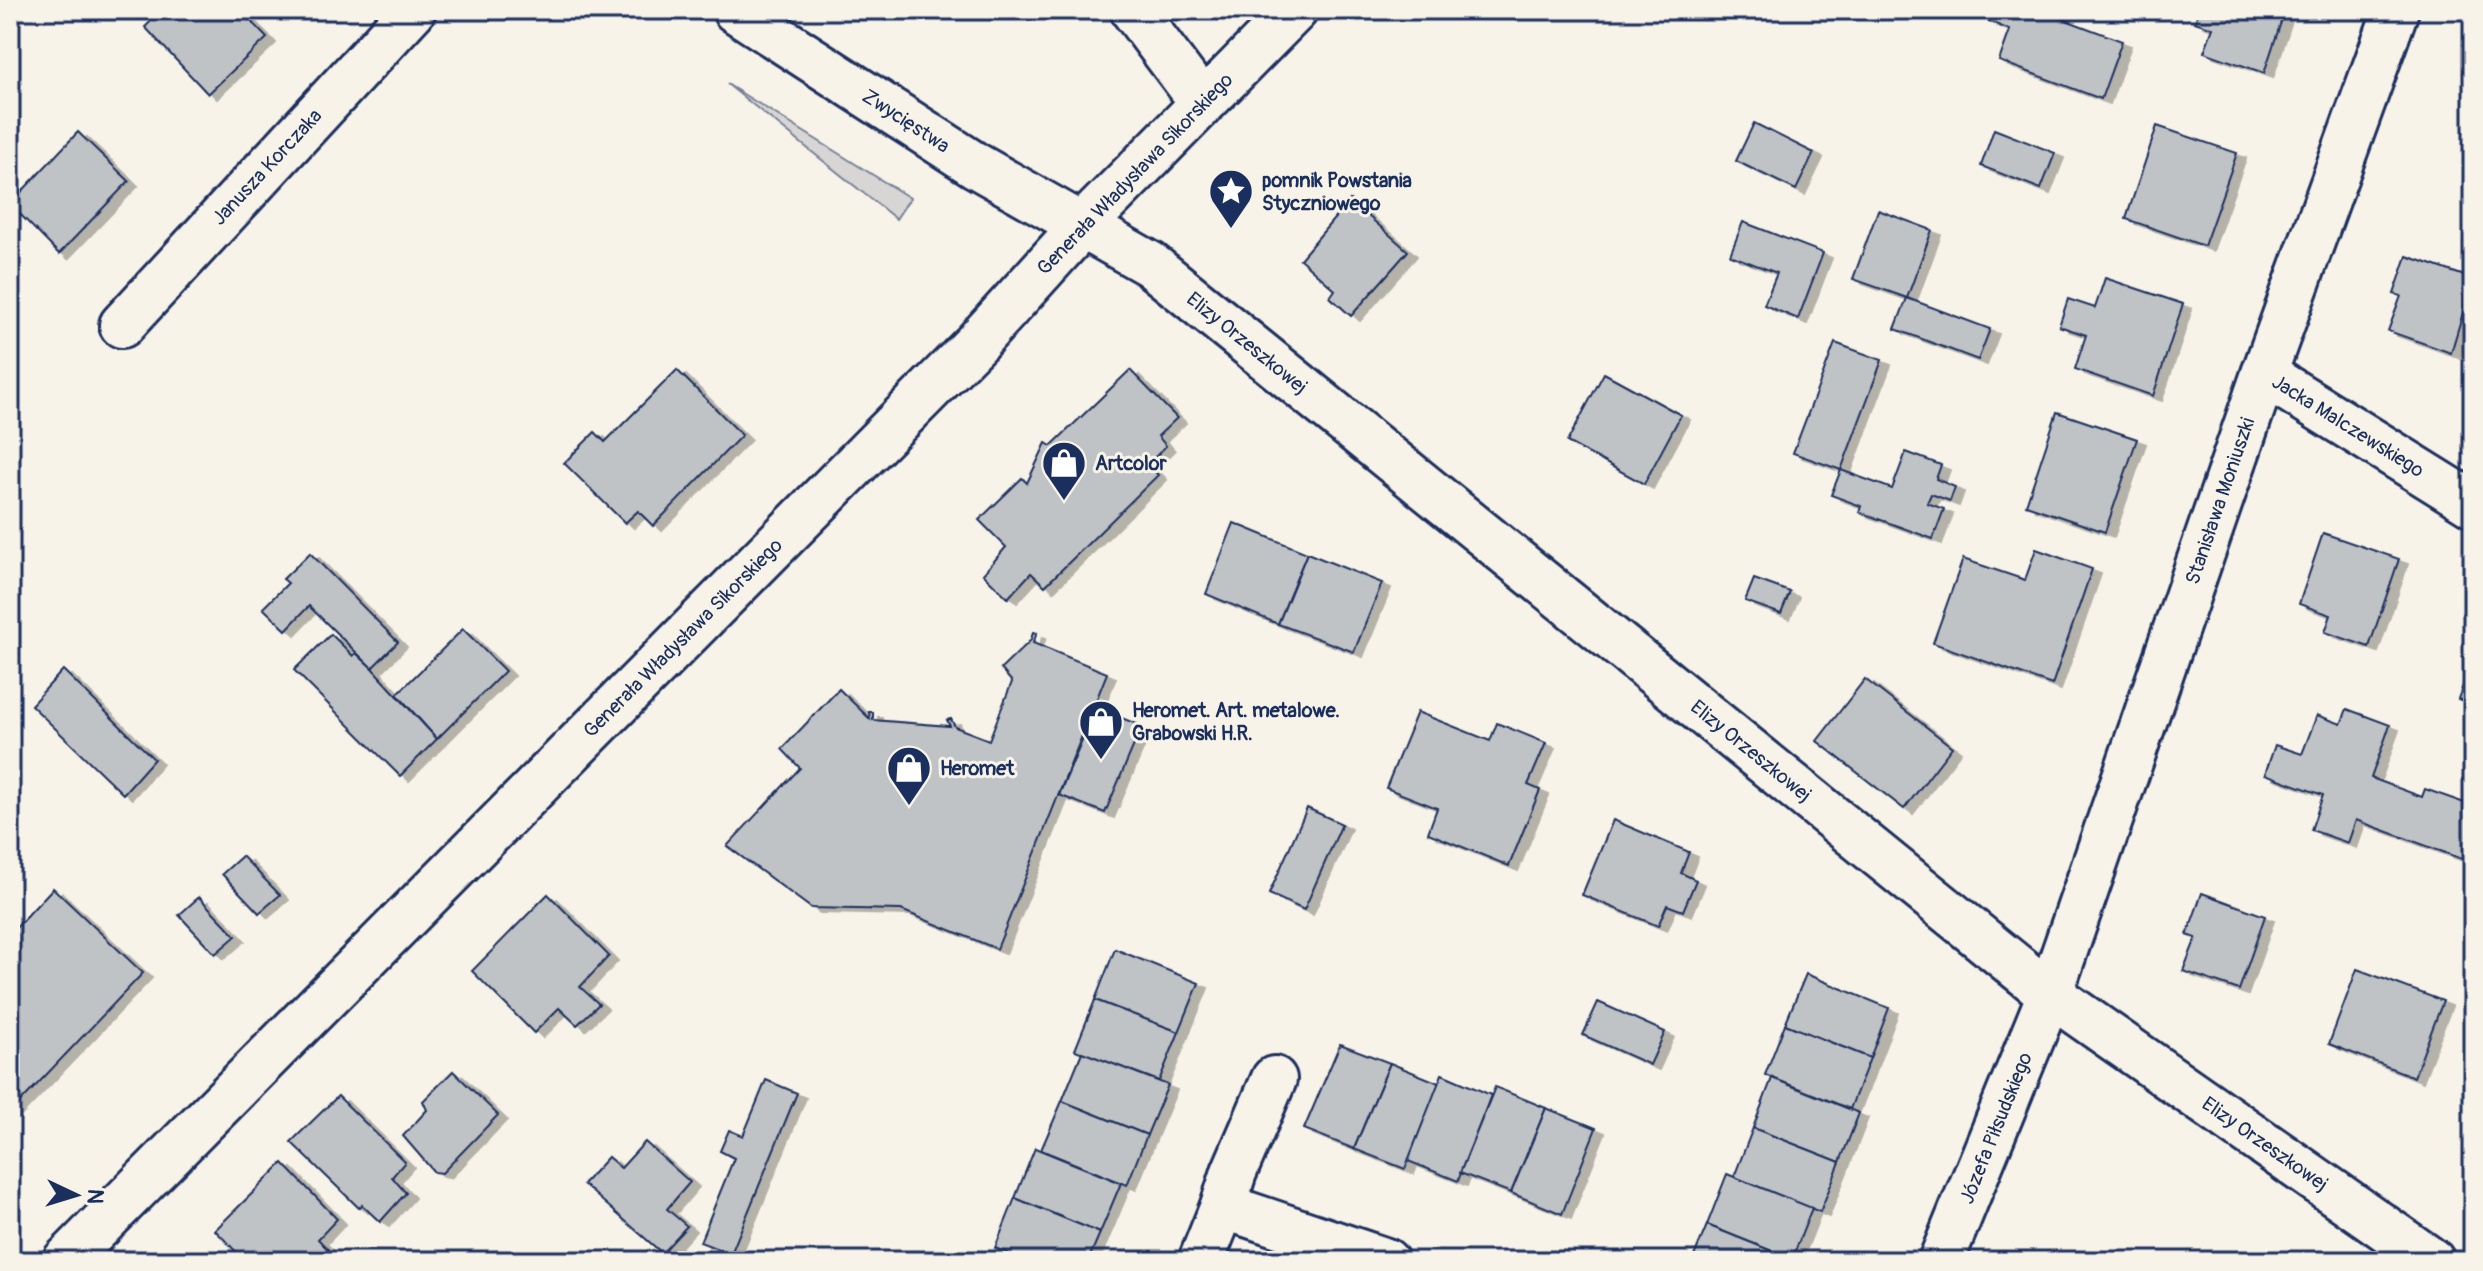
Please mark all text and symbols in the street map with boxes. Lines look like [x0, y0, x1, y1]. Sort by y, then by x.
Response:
street label: Generała Władysława Sikorskiego [1032, 67, 1239, 280]
street label: Zwycięstwa [858, 83, 954, 159]
street label: Janusza Korczaka [207, 104, 327, 230]
place icon: pomnik Powstania Styczniowego [1207, 167, 1255, 230]
place label: pomnik Powstania Styczniowego [1262, 168, 1412, 216]
street label: Elizy Orzeszkowej [1181, 287, 1313, 399]
street label: Jacka Malczewskiego [2267, 369, 2429, 483]
street label: Stanisława Moniuszki [2180, 414, 2260, 588]
shop icon: Artcolor [1040, 439, 1088, 502]
place label: Artcolor [1095, 451, 1168, 476]
street label: Generała Władysława Sikorskiego [578, 533, 788, 743]
street label: Elizy Orzeszkowej [1685, 695, 1817, 807]
shop icon: Heromet. Art. metalowe. Grabowski H.R. [1077, 698, 1125, 761]
place label: Heromet. Art. metalowe. Grabowski H.R. [1132, 698, 1340, 746]
shop icon: Heromet [885, 744, 933, 807]
place label: Heromet [940, 756, 1015, 781]
street label: Józefa Piłsudskiego [1954, 1048, 2038, 1207]
street label: Elizy Orzeszkowej [2197, 1091, 2333, 1197]
north arrow [36, 1155, 116, 1235]
text: N [80, 1188, 109, 1205]

